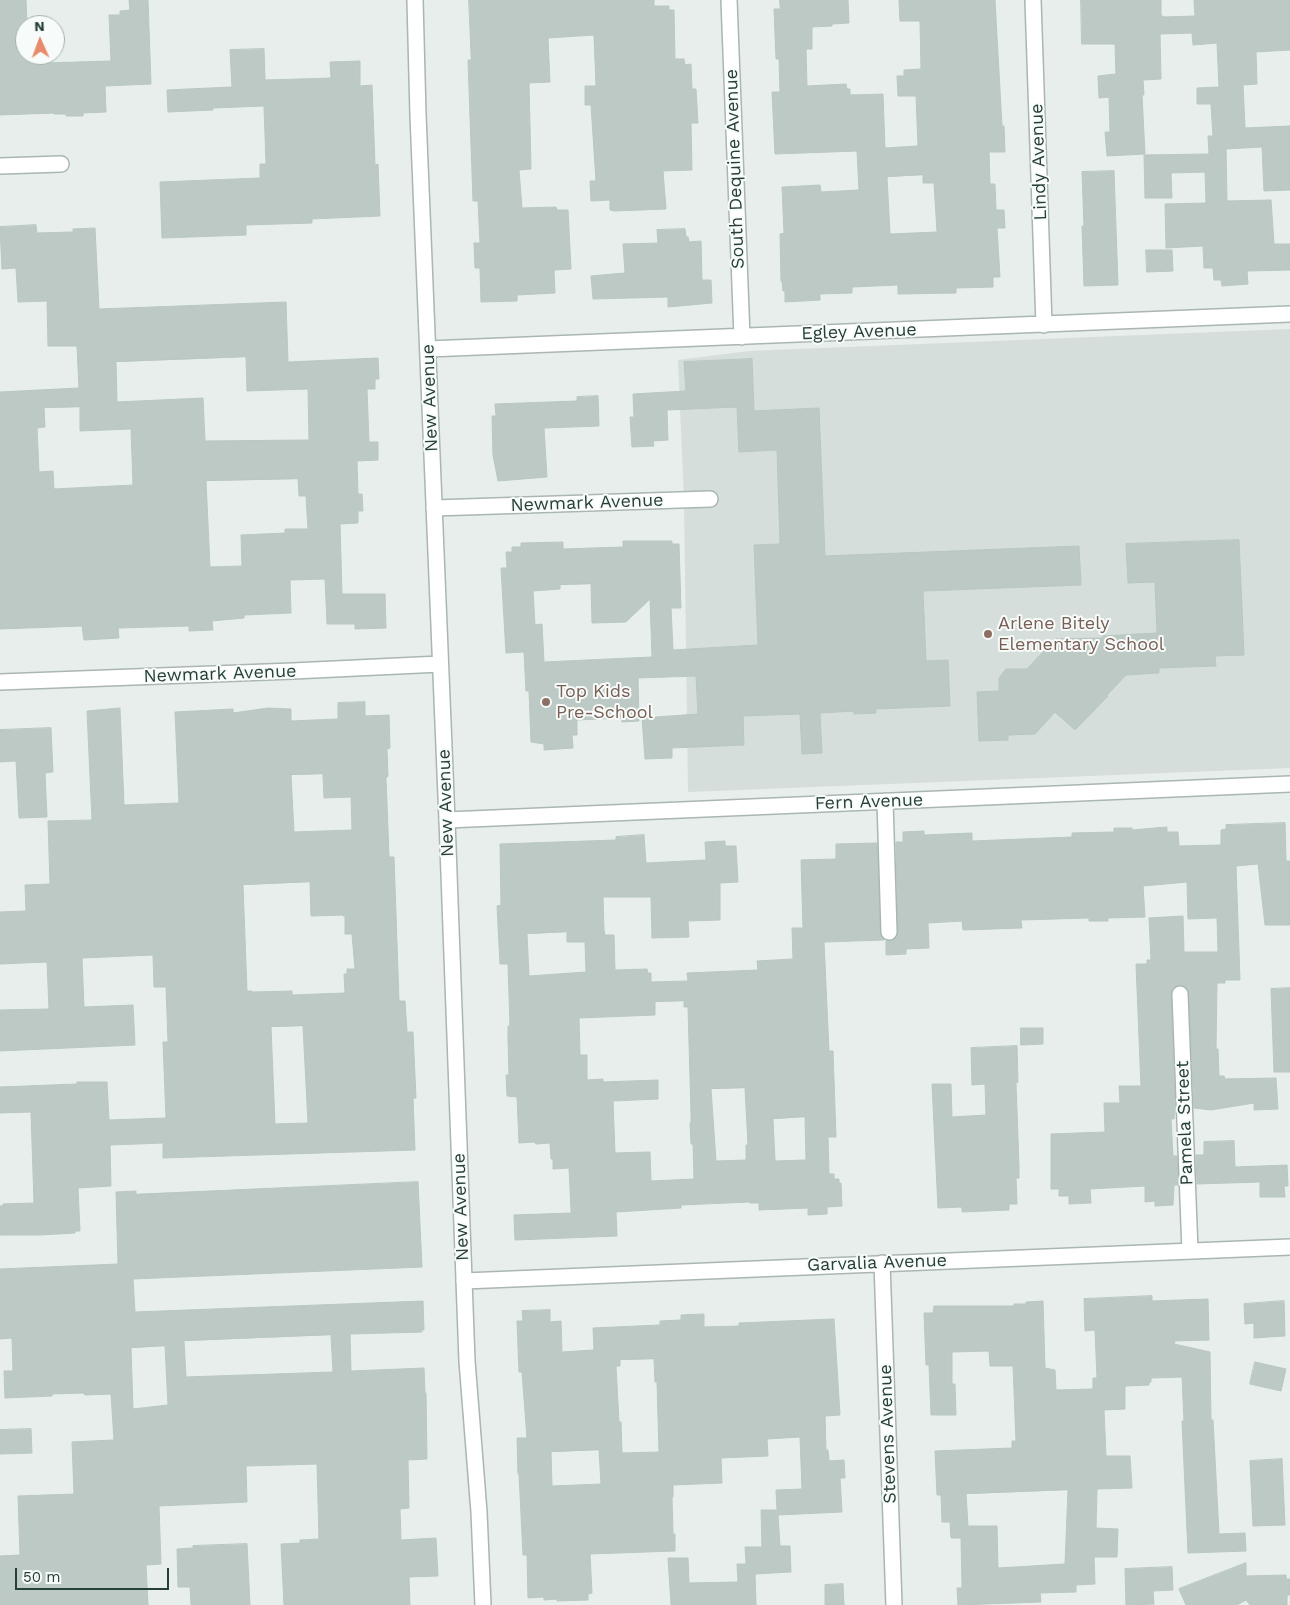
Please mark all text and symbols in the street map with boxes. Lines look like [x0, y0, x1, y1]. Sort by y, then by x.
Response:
north arrow [15, 15, 65, 65]
text: N [34, 18, 45, 34]
street label: South Dequine Avenue [721, 69, 749, 269]
street label: Lindy Avenue [1026, 103, 1052, 221]
street label: Egley Avenue [801, 319, 917, 345]
street label: New Avenue [417, 344, 443, 452]
street label: Newmark Avenue [510, 490, 664, 516]
place label: Arlene Bitely Elementary School [998, 613, 1164, 656]
marker: Arlene Bitely Elementary School [982, 628, 994, 640]
street label: Newmark Avenue [143, 661, 297, 687]
place label: Top Kids Pre-School [556, 681, 653, 724]
marker: Top Kids Pre-School [540, 696, 552, 708]
street label: New Avenue [433, 749, 459, 857]
street label: Fern Avenue [814, 789, 924, 815]
street label: Pamela Street [1172, 1060, 1198, 1186]
street label: New Avenue [448, 1153, 474, 1261]
street label: Garvalia Avenue [807, 1250, 947, 1276]
street label: Stevens Avenue [875, 1364, 901, 1504]
scale bar [18, 1558, 171, 1590]
text: 50 m [23, 1568, 60, 1586]

